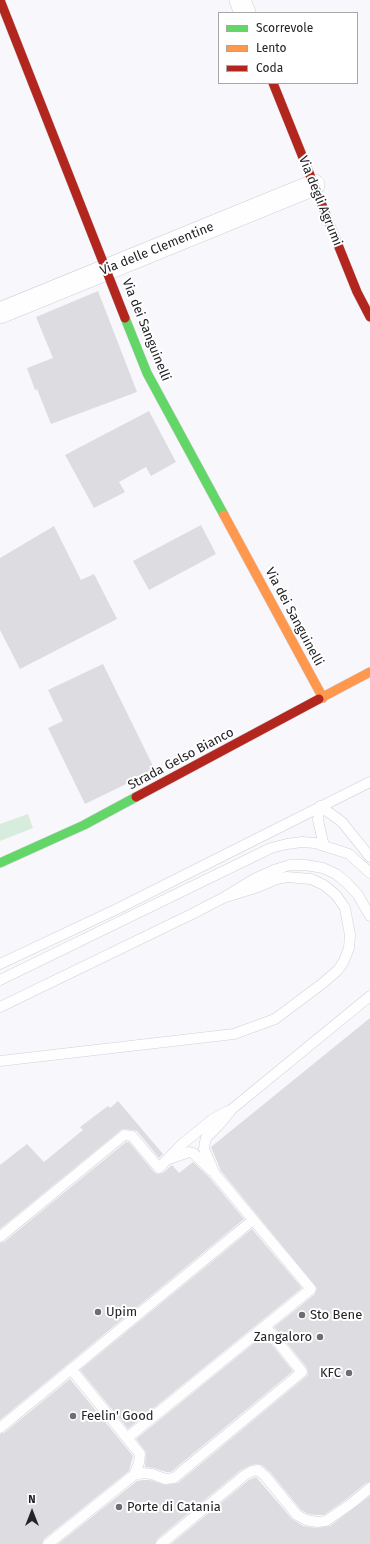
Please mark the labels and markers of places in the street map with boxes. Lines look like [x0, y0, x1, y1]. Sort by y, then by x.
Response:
place label: Upim [106, 1304, 137, 1320]
marker: Upim [93, 1307, 103, 1317]
place label: Sto Bene [310, 1307, 362, 1323]
marker: Sto Bene [297, 1310, 307, 1320]
place label: Zangaloro [254, 1329, 312, 1345]
marker: Zangaloro [315, 1332, 325, 1342]
place label: KFC [320, 1365, 341, 1381]
marker: KFC [344, 1368, 354, 1378]
place label: Feelin' Good [81, 1408, 154, 1424]
marker: Feelin' Good [68, 1411, 78, 1421]
place label: Porte di Catania [127, 1499, 221, 1515]
marker: Porte di Catania [114, 1502, 124, 1512]

